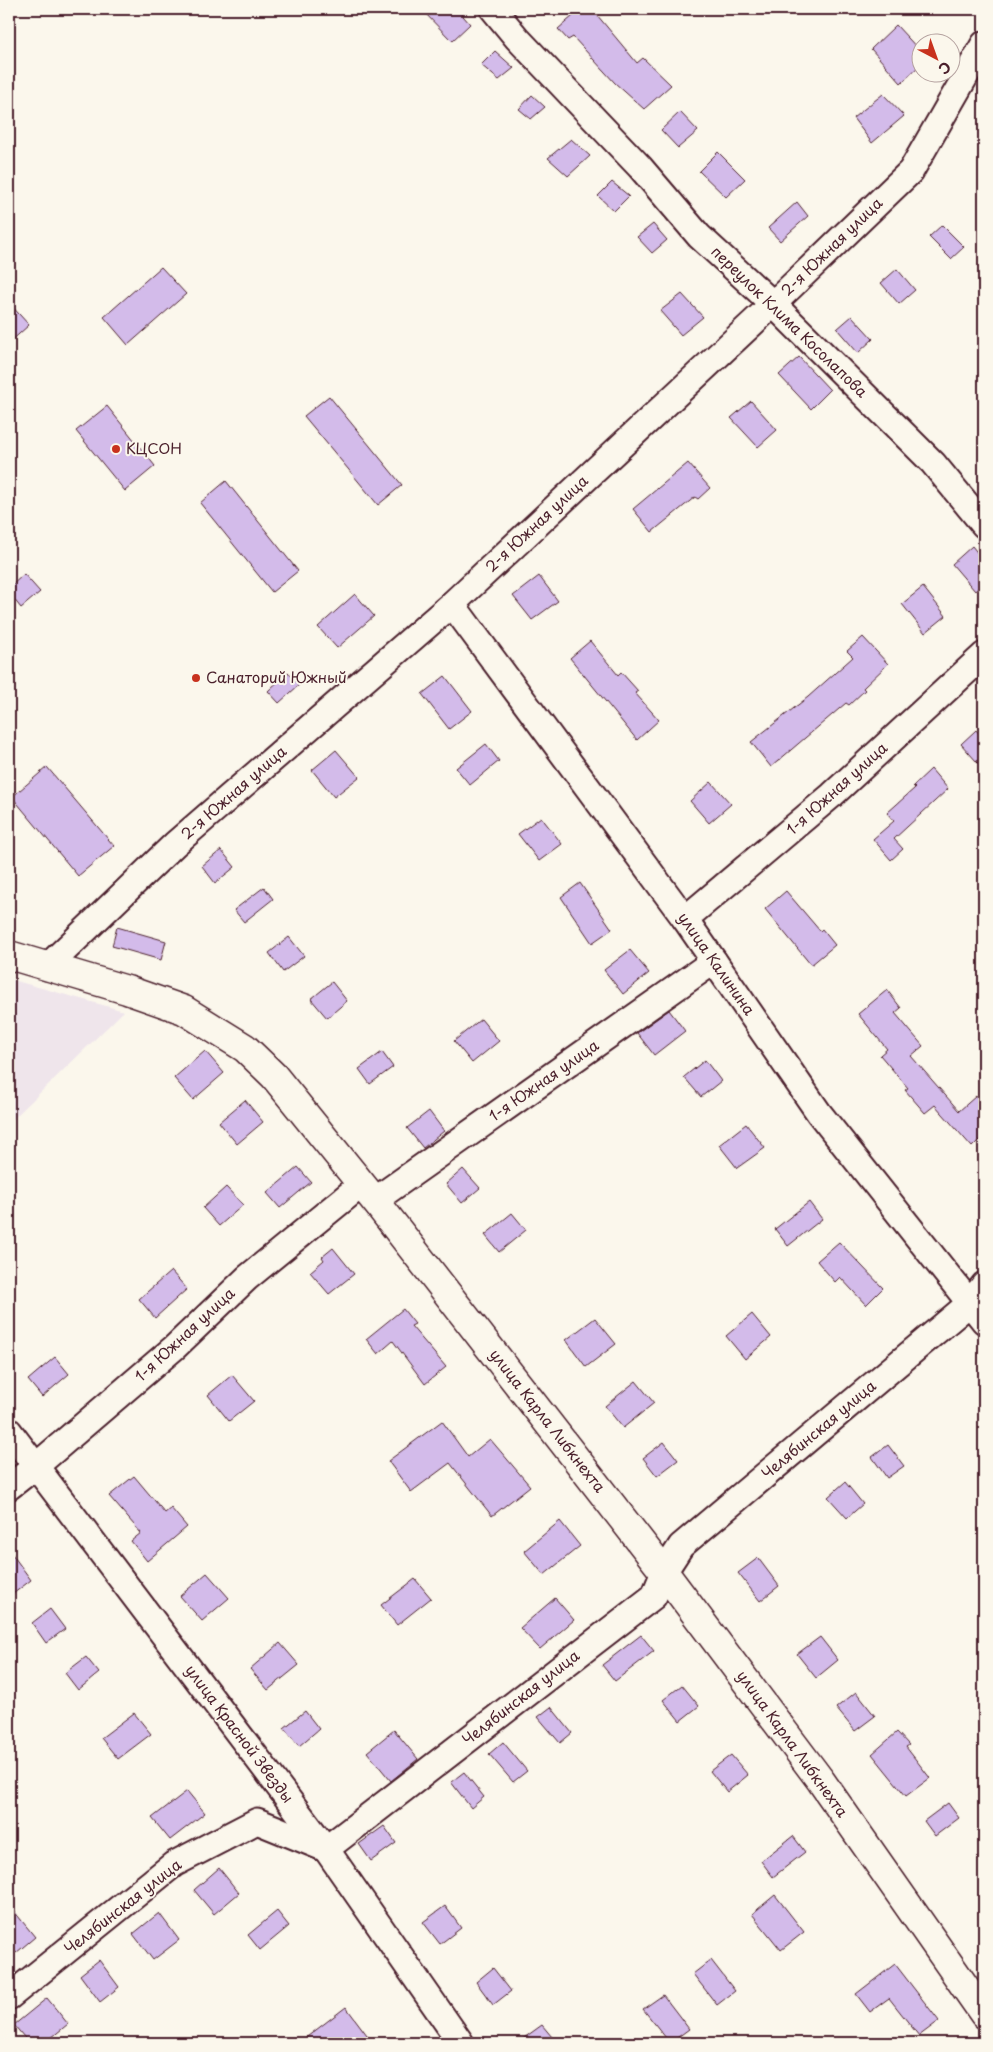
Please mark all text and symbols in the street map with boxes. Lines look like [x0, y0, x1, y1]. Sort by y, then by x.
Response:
north arrow [910, 32, 960, 82]
text: С [934, 57, 956, 80]
street label: 2-я Южная улица [775, 191, 887, 301]
street label: переулок Клима Косолапова [707, 240, 874, 403]
place label: КЦСОН [126, 436, 182, 459]
marker: КЦСОН [110, 443, 122, 455]
street label: 2-я Южная улица [479, 469, 593, 577]
place label: Санаторий Южный [206, 665, 347, 688]
marker: Санаторий Южный [190, 672, 202, 684]
street label: 1-я Южная улица [780, 736, 892, 840]
street label: 2-я Южная улица [175, 739, 291, 844]
street label: улица Калинина [673, 907, 762, 1020]
street label: 1-я Южная улица [483, 1033, 603, 1126]
street label: 1-я Южная улица [129, 1281, 240, 1387]
street label: улица Карла Либкнехта [485, 1343, 612, 1497]
street label: Челябинская улица [756, 1374, 881, 1484]
street label: Челябинская улица [456, 1643, 584, 1750]
street label: улица Красной Звезды [181, 1659, 300, 1807]
street label: улица Карла Либкнехта [732, 1665, 855, 1822]
street label: Челябинская улица [58, 1852, 186, 1959]

